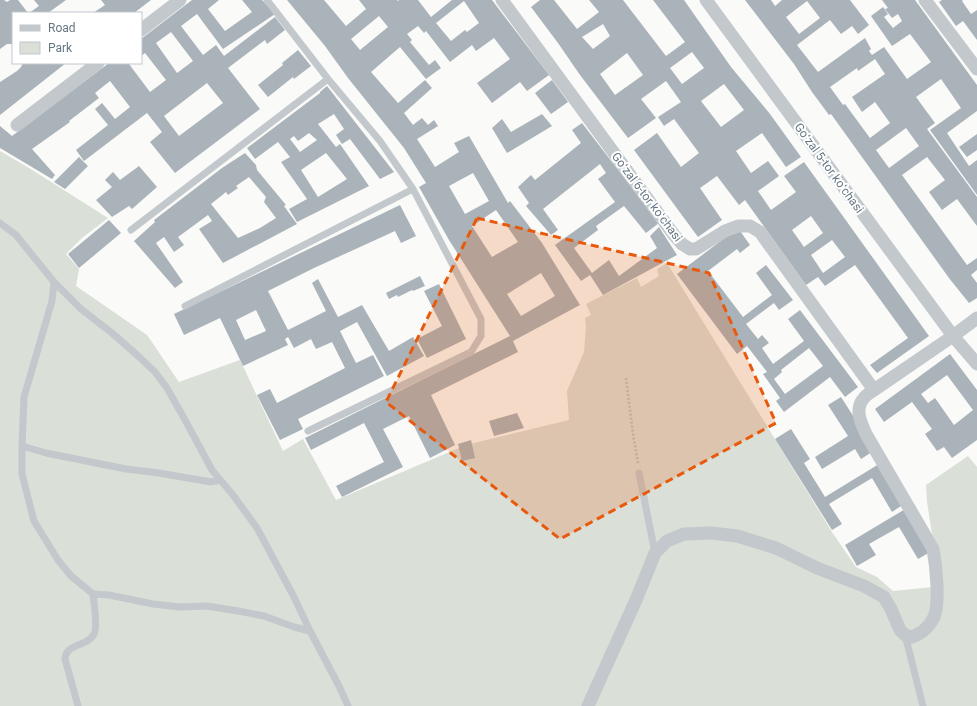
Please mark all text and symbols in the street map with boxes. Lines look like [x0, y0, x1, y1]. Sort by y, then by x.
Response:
legend [12, 12, 142, 64]
text: Road [48, 21, 76, 35]
text: Park [48, 41, 73, 55]
street label: Goʻzal 5-tor koʻchasi [792, 120, 866, 216]
street label: Goʻzal 6-tor koʻchasi [609, 150, 685, 244]

